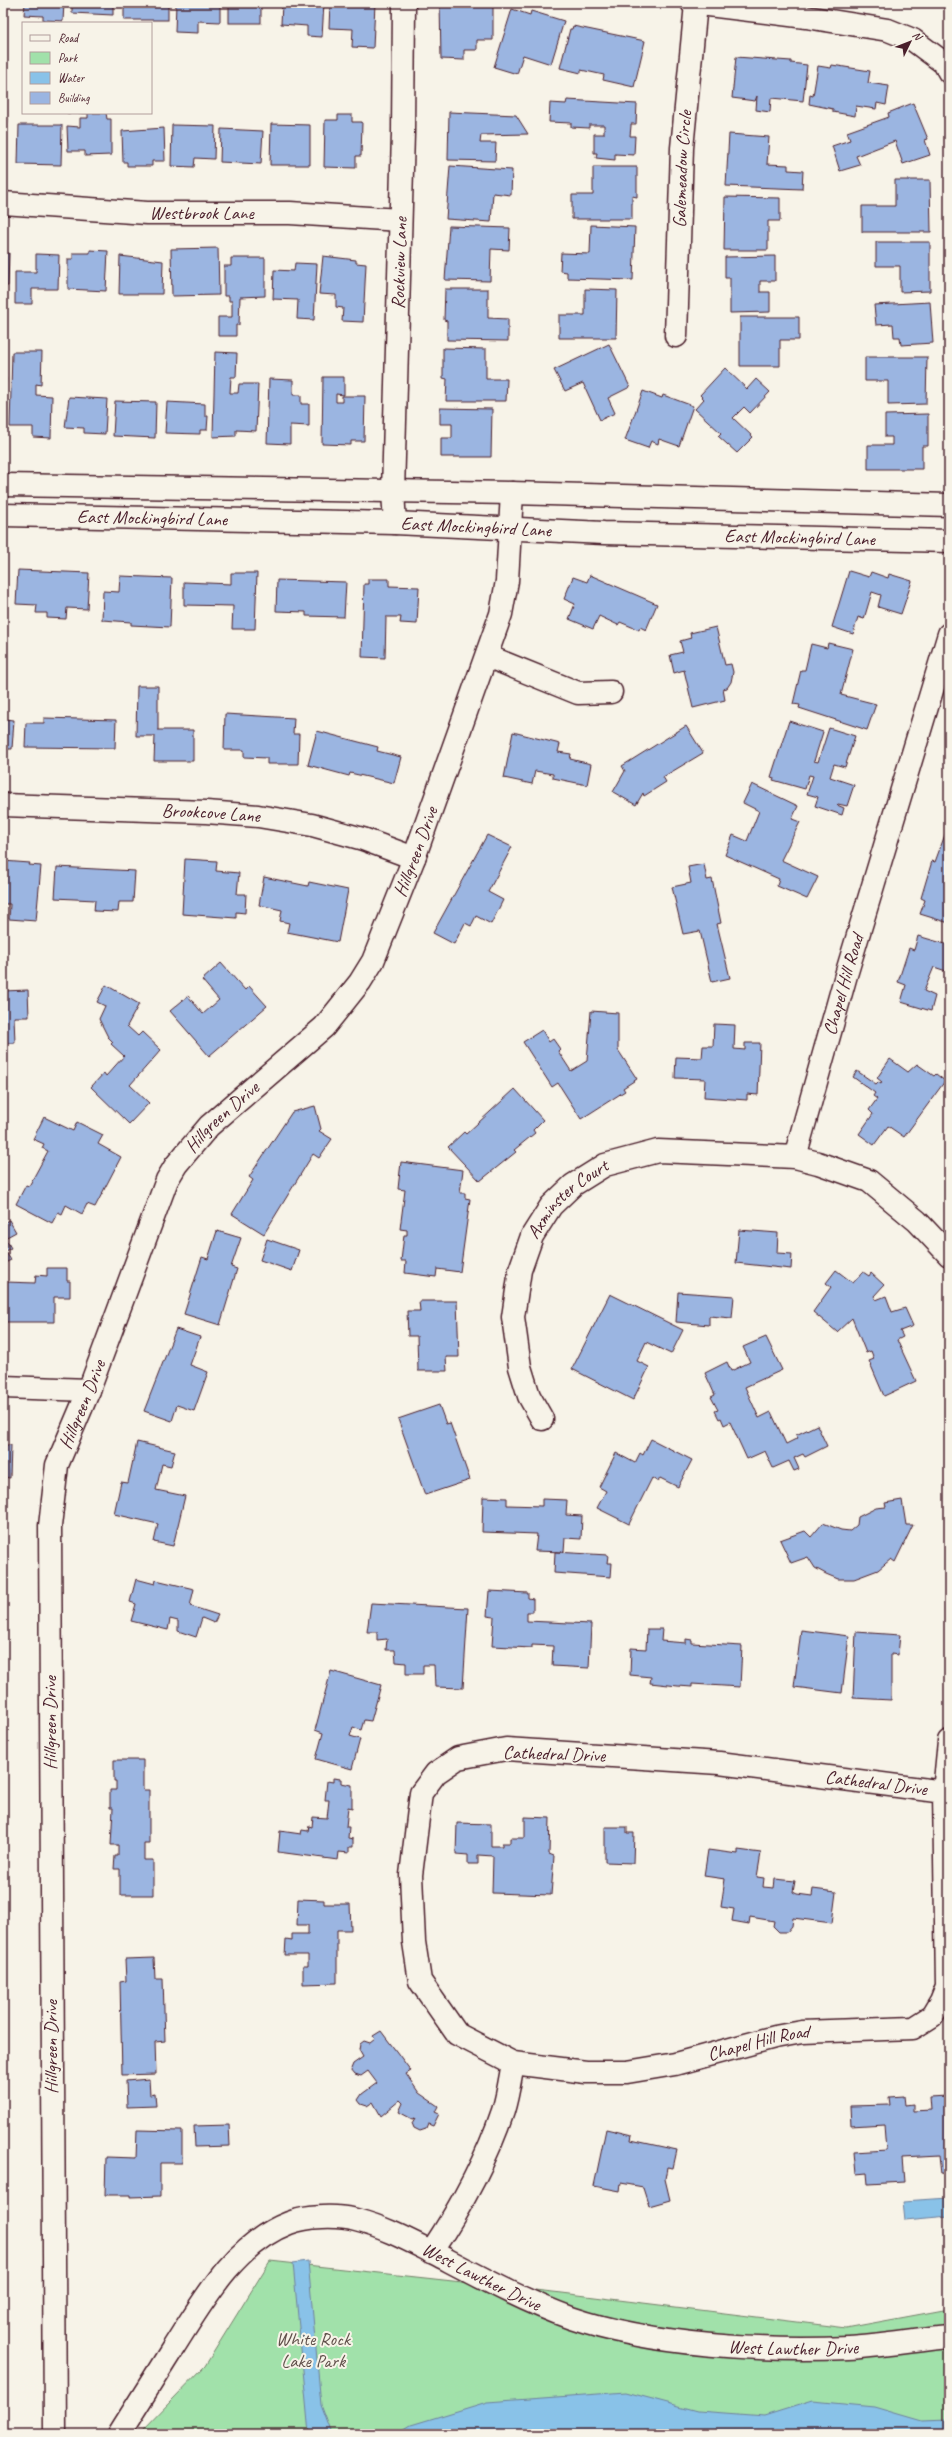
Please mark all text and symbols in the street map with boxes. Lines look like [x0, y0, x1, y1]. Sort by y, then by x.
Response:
legend [22, 22, 152, 114]
north arrow [890, 22, 930, 62]
text: N [910, 28, 926, 44]
text: Road [58, 30, 80, 46]
text: Park [58, 50, 79, 66]
text: Water [58, 70, 86, 86]
text: Building [58, 90, 90, 106]
street label: Galemeadow Circle [667, 107, 698, 228]
street label: Westbrook Lane [150, 201, 256, 225]
street label: Rockview Lane [386, 215, 413, 310]
street label: East Mockingbird Lane [77, 505, 229, 532]
street label: East Mockingbird Lane [400, 511, 553, 543]
street label: East Mockingbird Lane [724, 524, 877, 551]
street label: Brookcove Lane [161, 798, 263, 828]
street label: Hillgreen Drive [388, 802, 444, 900]
street label: Chapel Hill Road [818, 929, 870, 1038]
street label: Hillgreen Drive [179, 1075, 266, 1158]
street label: Axminster Court [521, 1153, 614, 1243]
street label: Hillgreen Drive [53, 1355, 112, 1453]
street label: Hillgreen Drive [38, 1674, 62, 1770]
street label: Cathedral Drive [502, 1740, 607, 1768]
street label: Cathedral Drive [824, 1765, 930, 1801]
street label: Hillgreen Drive [39, 1998, 63, 2094]
street label: Chapel Hill Road [705, 2020, 812, 2067]
street label: West Lawther Drive [418, 2237, 546, 2317]
park label: White Rock Lake Park [276, 2327, 352, 2373]
street label: West Lawther Drive [728, 2334, 861, 2361]

